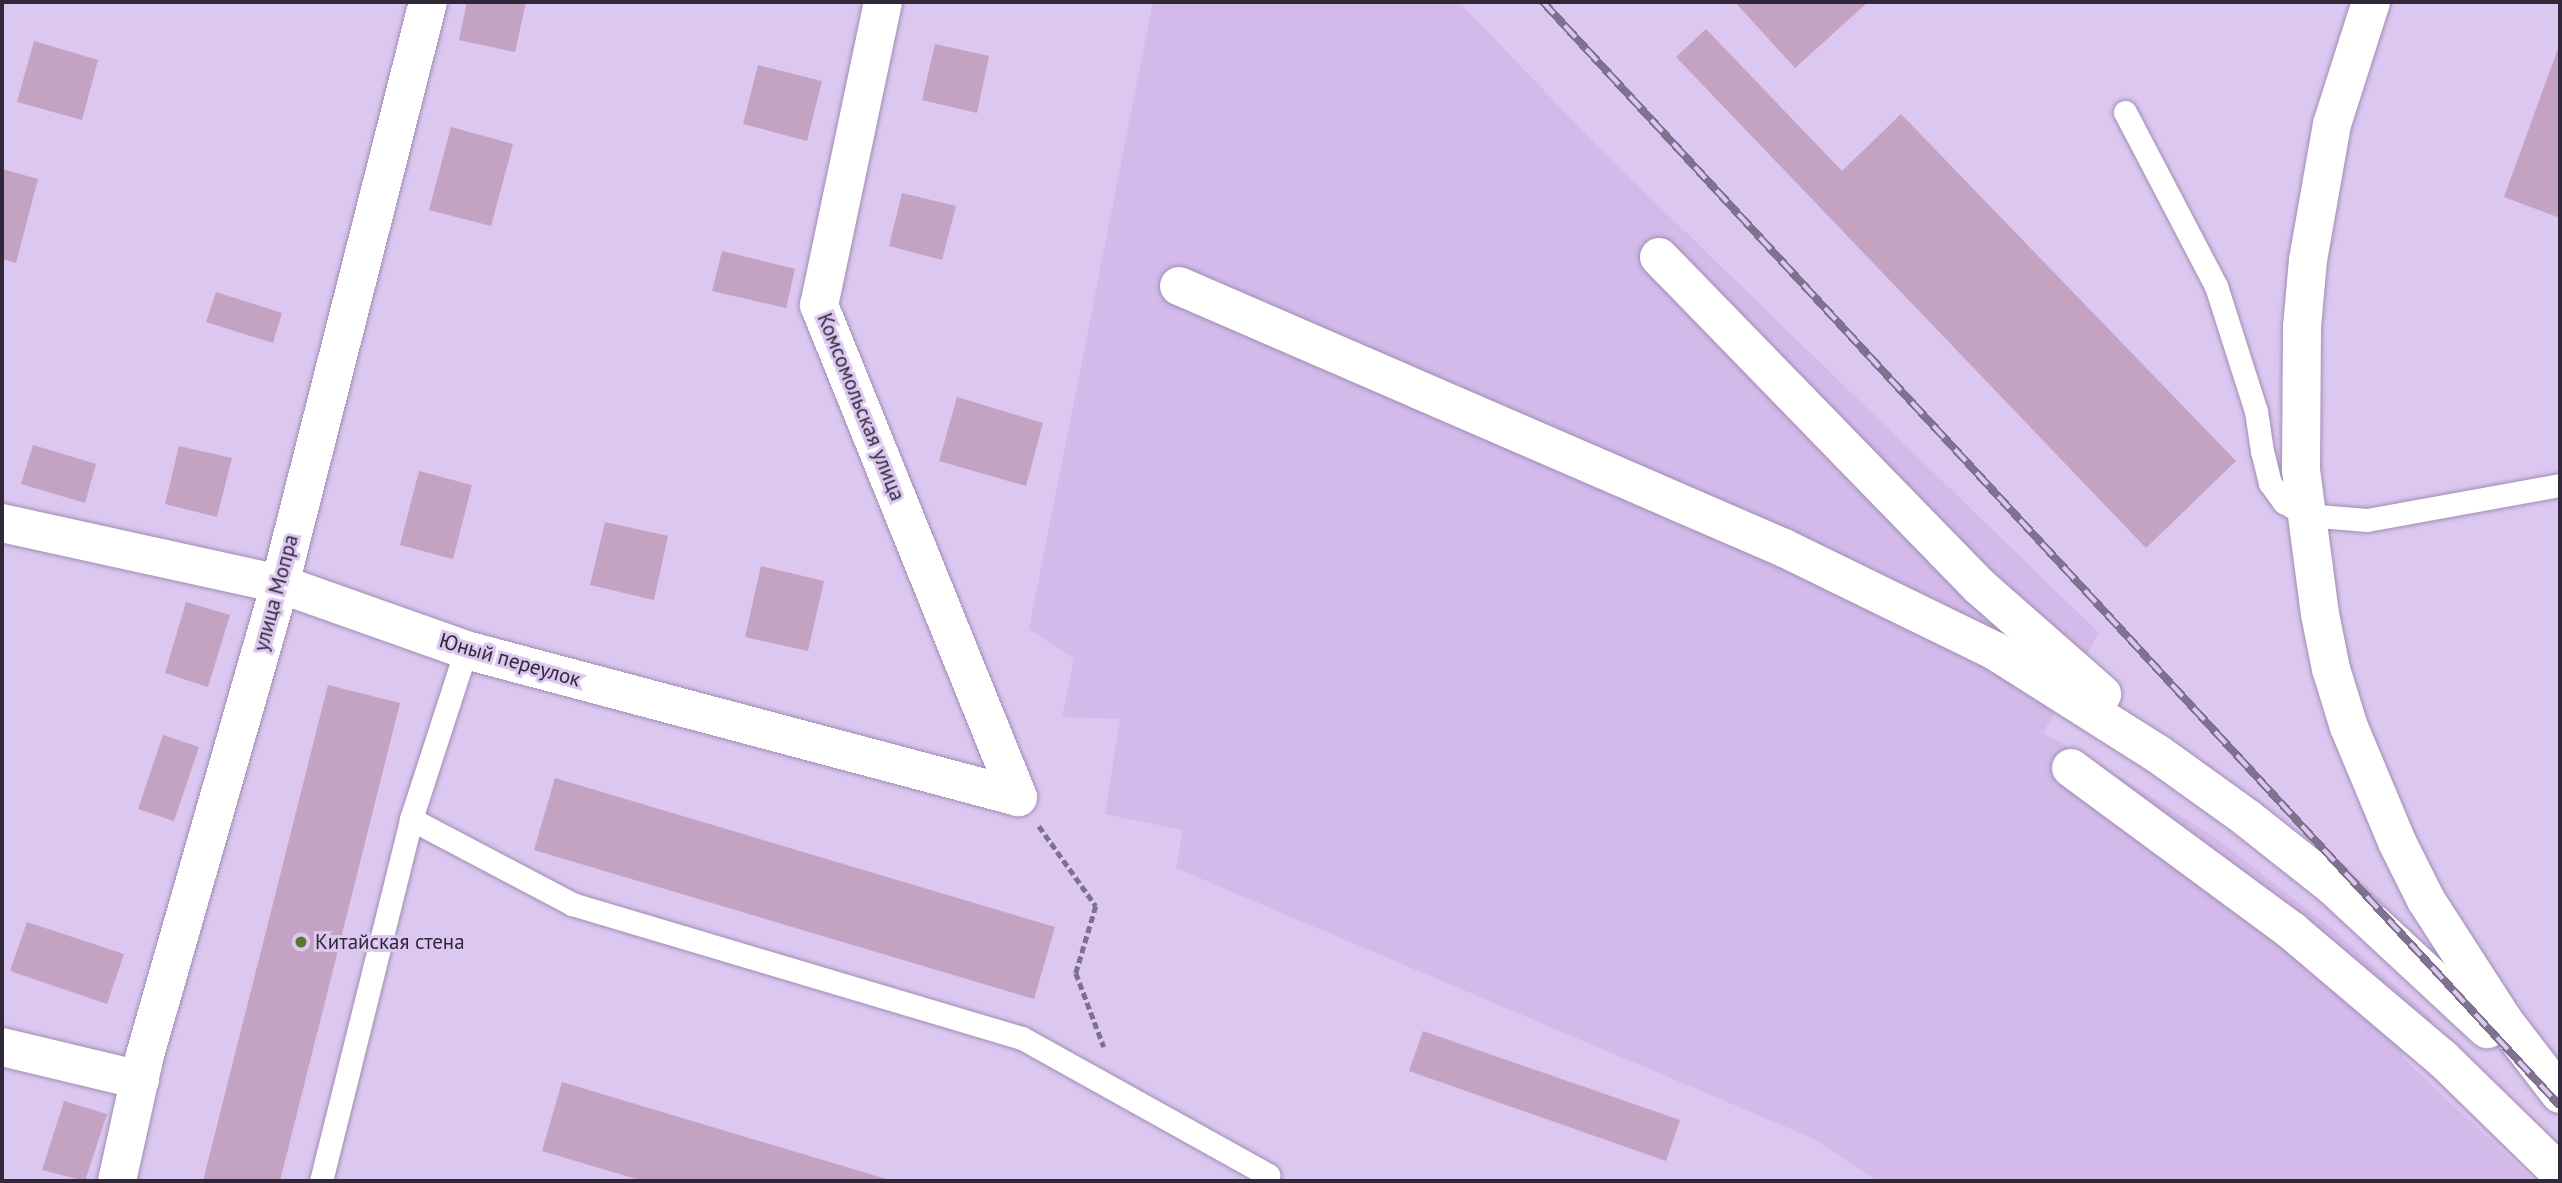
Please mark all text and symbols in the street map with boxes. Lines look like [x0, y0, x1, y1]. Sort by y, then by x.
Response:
street label: Комсомольская улица [812, 309, 910, 505]
street label: улица Мопра [248, 532, 304, 654]
street label: Юный переулок [436, 628, 584, 692]
place label: Китайская стена [315, 929, 465, 955]
marker: Китайская стена [293, 934, 309, 950]

